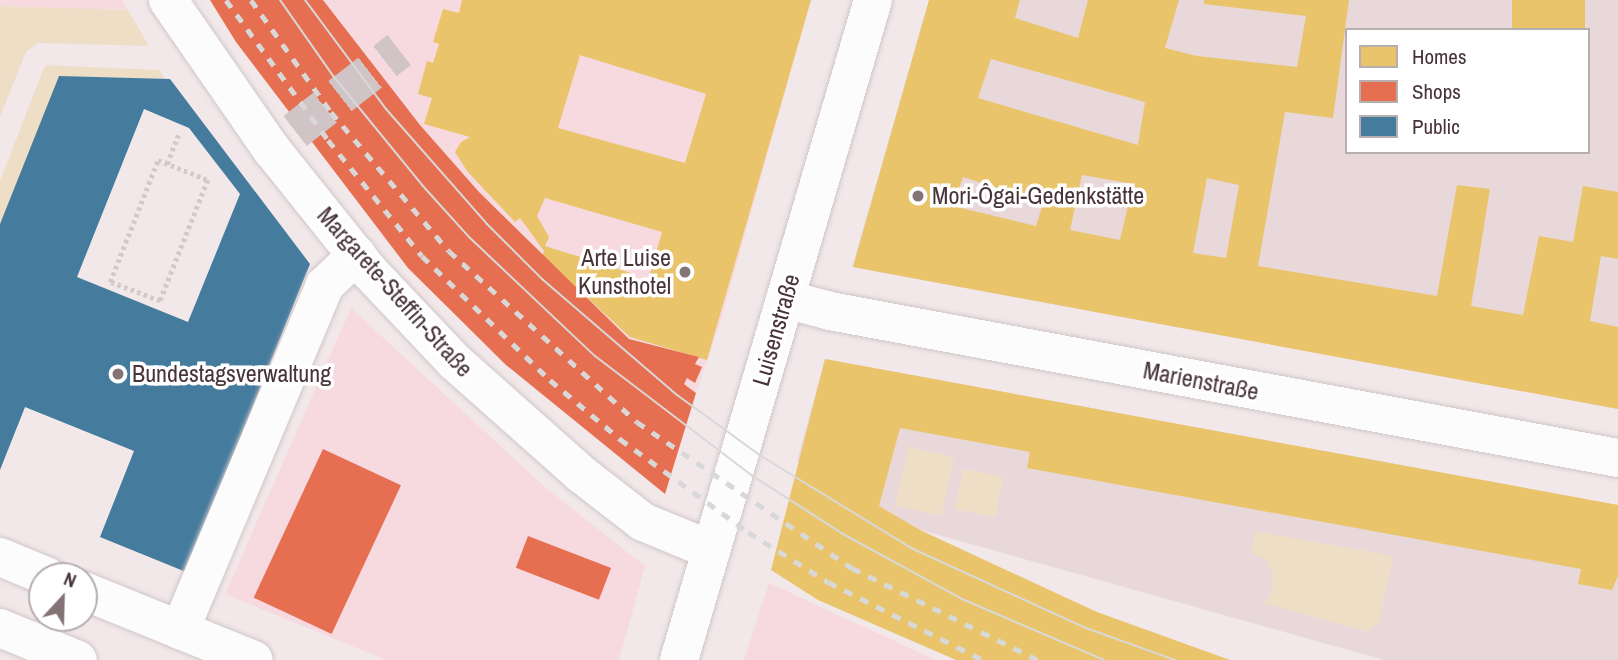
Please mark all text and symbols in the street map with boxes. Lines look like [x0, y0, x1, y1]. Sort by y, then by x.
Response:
legend [1345, 28, 1590, 154]
text: Homes [1412, 42, 1467, 71]
text: Shops [1412, 77, 1461, 106]
text: Public [1412, 112, 1460, 141]
place label: Mori-Ôgai-Gedenkstätte [932, 182, 1144, 210]
marker: Mori-Ôgai-Gedenkstätte [910, 188, 926, 204]
street label: Margarete-Steffin-Straße [311, 201, 479, 383]
place label: Arte Luise Kunsthotel [578, 244, 671, 300]
marker: Arte Luise Kunsthotel [677, 264, 693, 280]
street label: Luisenstraße [746, 271, 806, 389]
street label: Marienstraße [1141, 356, 1261, 406]
place label: Bundestagsverwaltung [132, 360, 331, 388]
marker: Bundestagsverwaltung [110, 366, 126, 382]
north arrow [28, 562, 98, 632]
text: N [60, 565, 80, 594]

